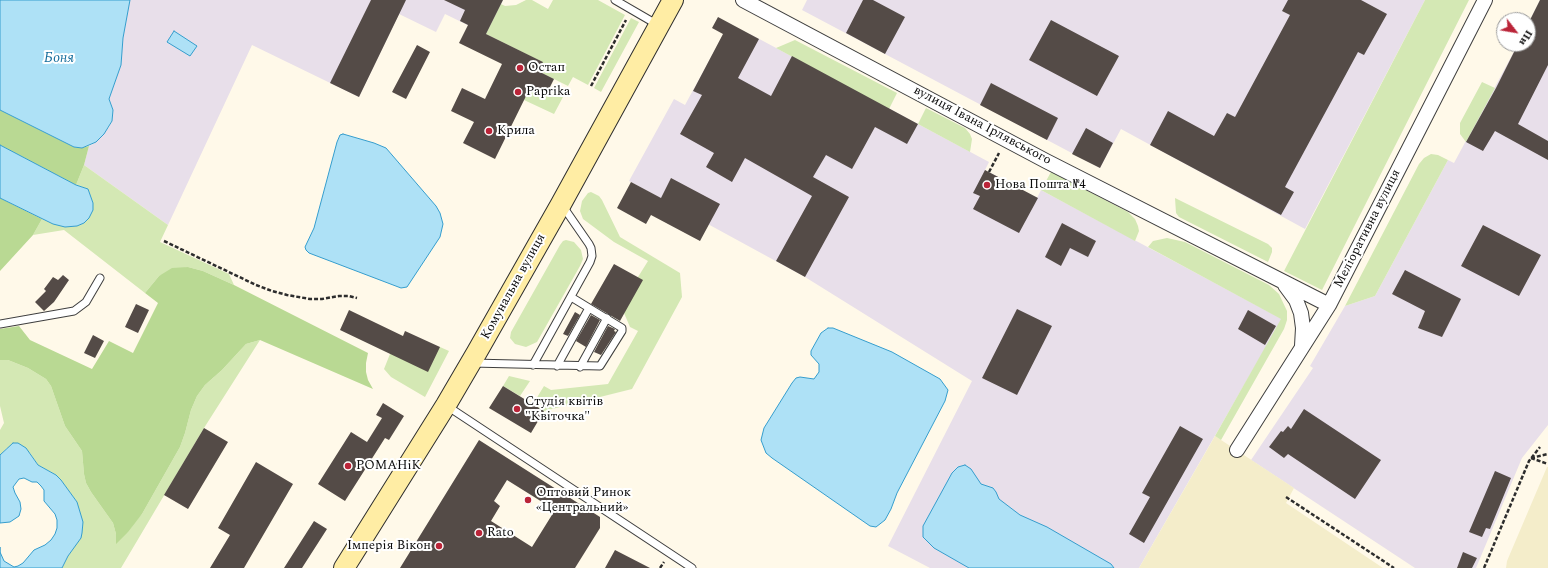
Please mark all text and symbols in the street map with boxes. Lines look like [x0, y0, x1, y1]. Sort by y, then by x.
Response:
north arrow [1496, 12, 1536, 52]
text: Пн [1514, 27, 1537, 49]
water label: Боня [44, 51, 74, 67]
place label: Остап [528, 60, 565, 76]
marker: Остап [515, 63, 525, 73]
street label: вулиця Івана Ірлявського [910, 83, 1054, 169]
place label: Paprika [526, 84, 570, 100]
marker: Paprika [513, 87, 523, 97]
place label: Крила [497, 123, 535, 139]
marker: Крила [484, 126, 494, 136]
street label: Меліоративна вулиця [1331, 167, 1405, 291]
place label: Нова Пошта №4 [995, 177, 1086, 193]
marker: Нова Пошта №4 [982, 180, 992, 190]
street label: Комунальна вулиця [478, 231, 550, 343]
place label: Студія квітів "Квіточка" [525, 394, 603, 425]
marker: Студія квітів "Квіточка" [512, 404, 522, 414]
place label: РОМАНіК [356, 458, 421, 474]
marker: РОМАНіК [343, 461, 353, 471]
place label: Оптовий Ринок «Центральний» [536, 485, 631, 516]
marker: Оптовий Ринок «Центральний» [523, 495, 533, 505]
place label: Rato [487, 525, 514, 541]
marker: Rato [474, 528, 484, 538]
place label: Імперія Вікон [347, 538, 431, 554]
marker: Імперія Вікон [434, 541, 444, 551]

